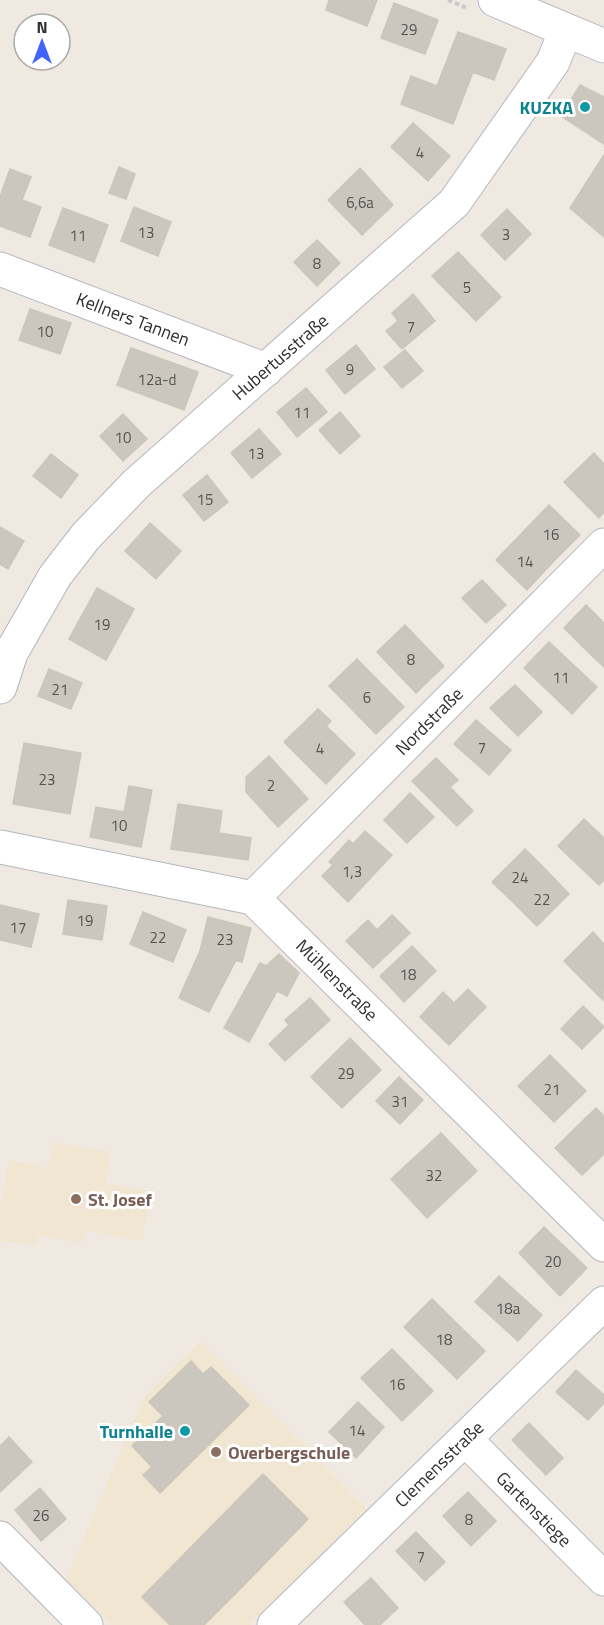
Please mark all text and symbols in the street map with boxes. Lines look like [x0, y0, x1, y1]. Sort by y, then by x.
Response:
north arrow [12, 12, 72, 72]
text: N [36, 15, 48, 39]
house number: 29 [401, 18, 417, 41]
place label: KUZKA [519, 94, 573, 121]
marker: KUZKA [578, 100, 592, 114]
house number: 4 [416, 141, 424, 164]
house number: 6,6a [346, 191, 374, 214]
house number: 13 [138, 221, 154, 244]
house number: 3 [502, 223, 510, 246]
house number: 11 [70, 224, 86, 247]
house number: 8 [313, 252, 321, 275]
house number: 5 [463, 276, 471, 299]
street label: Kellners Tannen [72, 285, 194, 353]
street label: Hubertusstraße [226, 307, 334, 407]
house number: 7 [407, 315, 415, 338]
house number: 10 [37, 320, 53, 343]
house number: 9 [346, 358, 354, 381]
house number: 12a-d [138, 368, 176, 391]
house number: 11 [294, 401, 310, 424]
house number: 10 [115, 426, 131, 449]
house number: 13 [248, 442, 264, 465]
house number: 15 [197, 488, 213, 511]
house number: 16 [543, 523, 559, 546]
house number: 14 [517, 550, 533, 573]
house number: 19 [94, 613, 110, 636]
house number: 8 [407, 648, 415, 671]
house number: 11 [553, 666, 569, 689]
house number: 21 [52, 678, 68, 701]
street label: Nordstraße [389, 681, 469, 761]
house number: 6 [363, 686, 371, 709]
house number: 7 [478, 736, 486, 759]
house number: 4 [316, 737, 324, 760]
house number: 23 [39, 768, 55, 791]
house number: 2 [267, 774, 275, 797]
house number: 10 [111, 814, 127, 837]
house number: 1,3 [342, 860, 362, 883]
house number: 24 [512, 866, 528, 889]
house number: 22 [534, 888, 550, 911]
house number: 19 [77, 909, 93, 932]
house number: 17 [10, 916, 26, 939]
house number: 22 [150, 926, 166, 949]
house number: 23 [217, 928, 233, 951]
street label: Mühlenstraße [290, 933, 384, 1027]
house number: 18 [400, 963, 416, 986]
house number: 29 [338, 1062, 354, 1085]
house number: 21 [544, 1078, 560, 1101]
house number: 31 [392, 1090, 408, 1113]
house number: 32 [426, 1164, 442, 1187]
place label: St. Josef [88, 1186, 152, 1213]
marker: St. Josef [69, 1192, 83, 1206]
house number: 20 [545, 1250, 561, 1273]
house number: 18a [496, 1297, 521, 1320]
house number: 18 [436, 1328, 452, 1351]
house number: 16 [389, 1373, 405, 1396]
street label: Clemensstraße [388, 1414, 490, 1514]
place label: Turnhalle [100, 1418, 173, 1445]
house number: 14 [349, 1419, 365, 1442]
marker: Turnhalle [178, 1424, 192, 1438]
place label: Overbergschule [228, 1439, 350, 1466]
marker: Overbergschule [209, 1445, 223, 1459]
street label: Gartenstiege [490, 1465, 578, 1553]
house number: 26 [33, 1504, 49, 1527]
house number: 8 [465, 1508, 473, 1531]
house number: 7 [417, 1545, 425, 1568]

